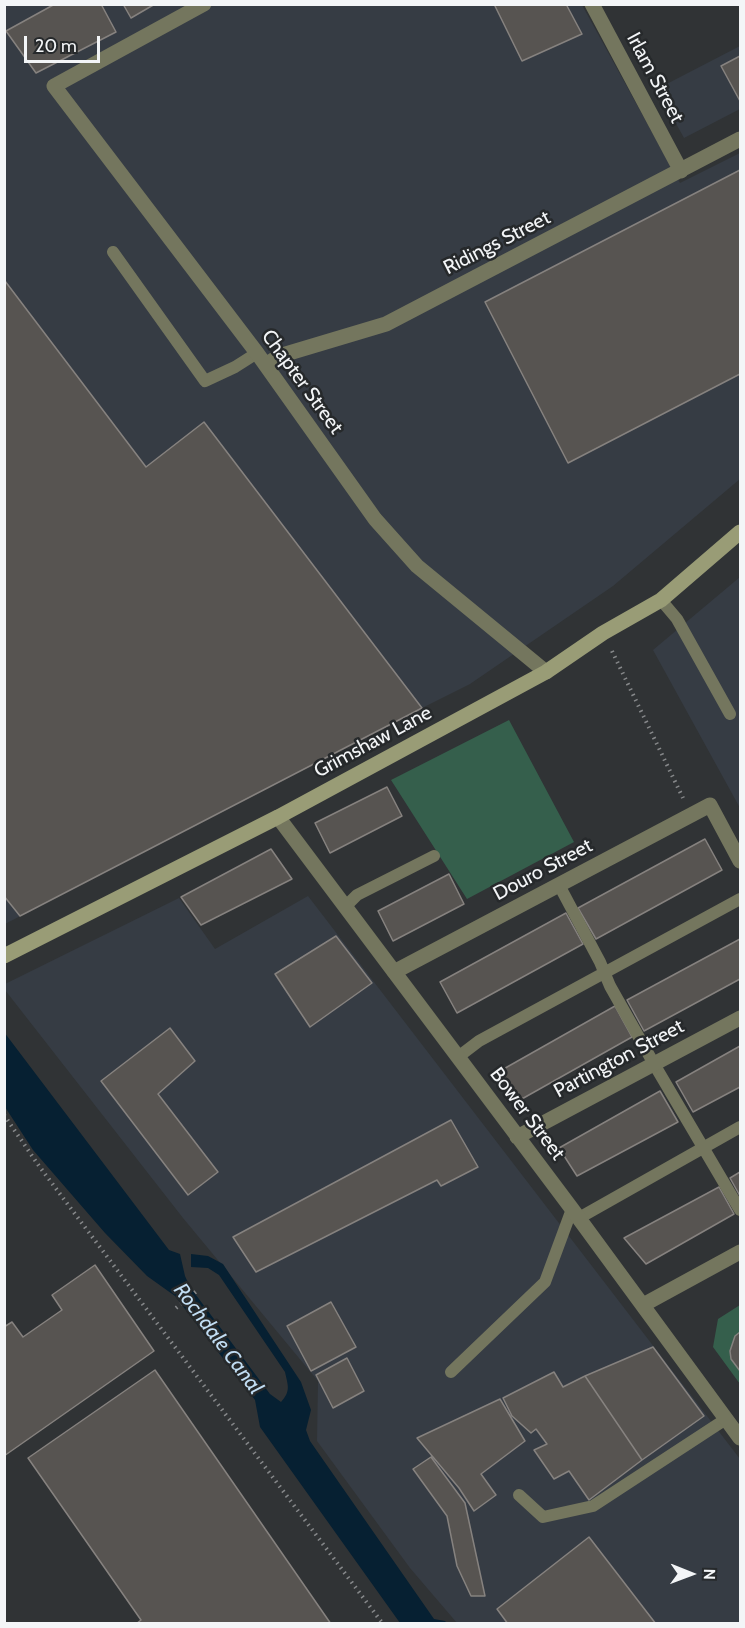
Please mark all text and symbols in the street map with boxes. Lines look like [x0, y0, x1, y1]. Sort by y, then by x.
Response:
scale bar [27, 24, 104, 62]
street label: Irlam Street [621, 29, 689, 127]
text: 20 m [35, 35, 77, 57]
street label: Ridings Street [440, 206, 554, 280]
street label: Chapter Street [256, 325, 348, 439]
street label: Grimshaw Lane [310, 701, 436, 783]
street label: Douro Street [489, 834, 597, 906]
street label: Partington Street [550, 1015, 688, 1103]
street label: Bower Street [484, 1063, 570, 1165]
water label: Rochdale Canal [168, 1278, 268, 1400]
north arrow [661, 1544, 721, 1604]
text: N [700, 1569, 719, 1580]

